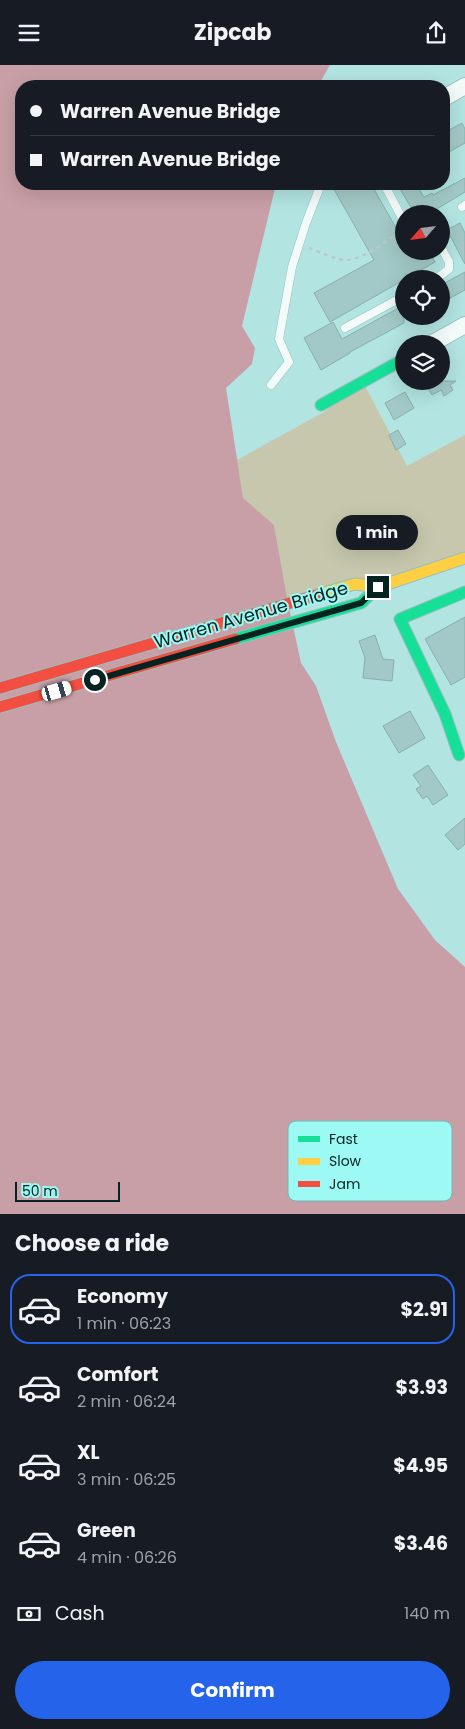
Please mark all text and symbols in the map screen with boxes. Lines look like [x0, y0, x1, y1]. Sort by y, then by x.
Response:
text: Zipcab [194, 17, 271, 48]
icon: menu [15, 19, 43, 47]
icon: share [422, 19, 450, 47]
text: Warren Avenue Bridge [60, 98, 280, 125]
text: Warren Avenue Bridge [60, 146, 280, 173]
north arrow [395, 205, 450, 260]
map controls [395, 205, 450, 390]
button: locate [395, 270, 450, 325]
button: layers [395, 335, 450, 390]
callout: 1 min [337, 515, 419, 549]
text: 1 min [356, 521, 398, 544]
street label: Warren Avenue Bridge [151, 575, 351, 654]
route end [367, 576, 389, 598]
route start [84, 669, 106, 691]
car [40, 680, 73, 702]
legend [288, 1121, 452, 1201]
text: Fast [329, 1129, 358, 1149]
text: Slow [329, 1151, 362, 1171]
text: Jam [329, 1174, 360, 1194]
scale bar [15, 1179, 120, 1202]
text: 50 m [22, 1181, 58, 1201]
text: Choose a ride [15, 1228, 169, 1259]
text: Economy [77, 1283, 168, 1310]
icon: car [17, 1287, 62, 1332]
text: $2.91 [400, 1296, 448, 1323]
text: 1 min · 06:23 [77, 1312, 171, 1335]
text: Comfort [77, 1361, 159, 1388]
icon: car [17, 1365, 62, 1410]
text: $3.93 [395, 1374, 448, 1401]
text: 2 min · 06:24 [77, 1390, 176, 1413]
text: XL [77, 1439, 100, 1466]
icon: car [17, 1443, 62, 1488]
text: $4.95 [393, 1452, 448, 1479]
text: 3 min · 06:25 [77, 1468, 176, 1491]
text: Green [77, 1517, 136, 1544]
icon: car [17, 1521, 62, 1566]
text: $3.46 [394, 1530, 448, 1557]
text: 4 min · 06:26 [77, 1546, 177, 1569]
icon: cash [15, 1600, 43, 1628]
text: Cash [55, 1600, 105, 1627]
text: 140 m [404, 1602, 450, 1625]
button: Confirm [15, 1661, 450, 1719]

